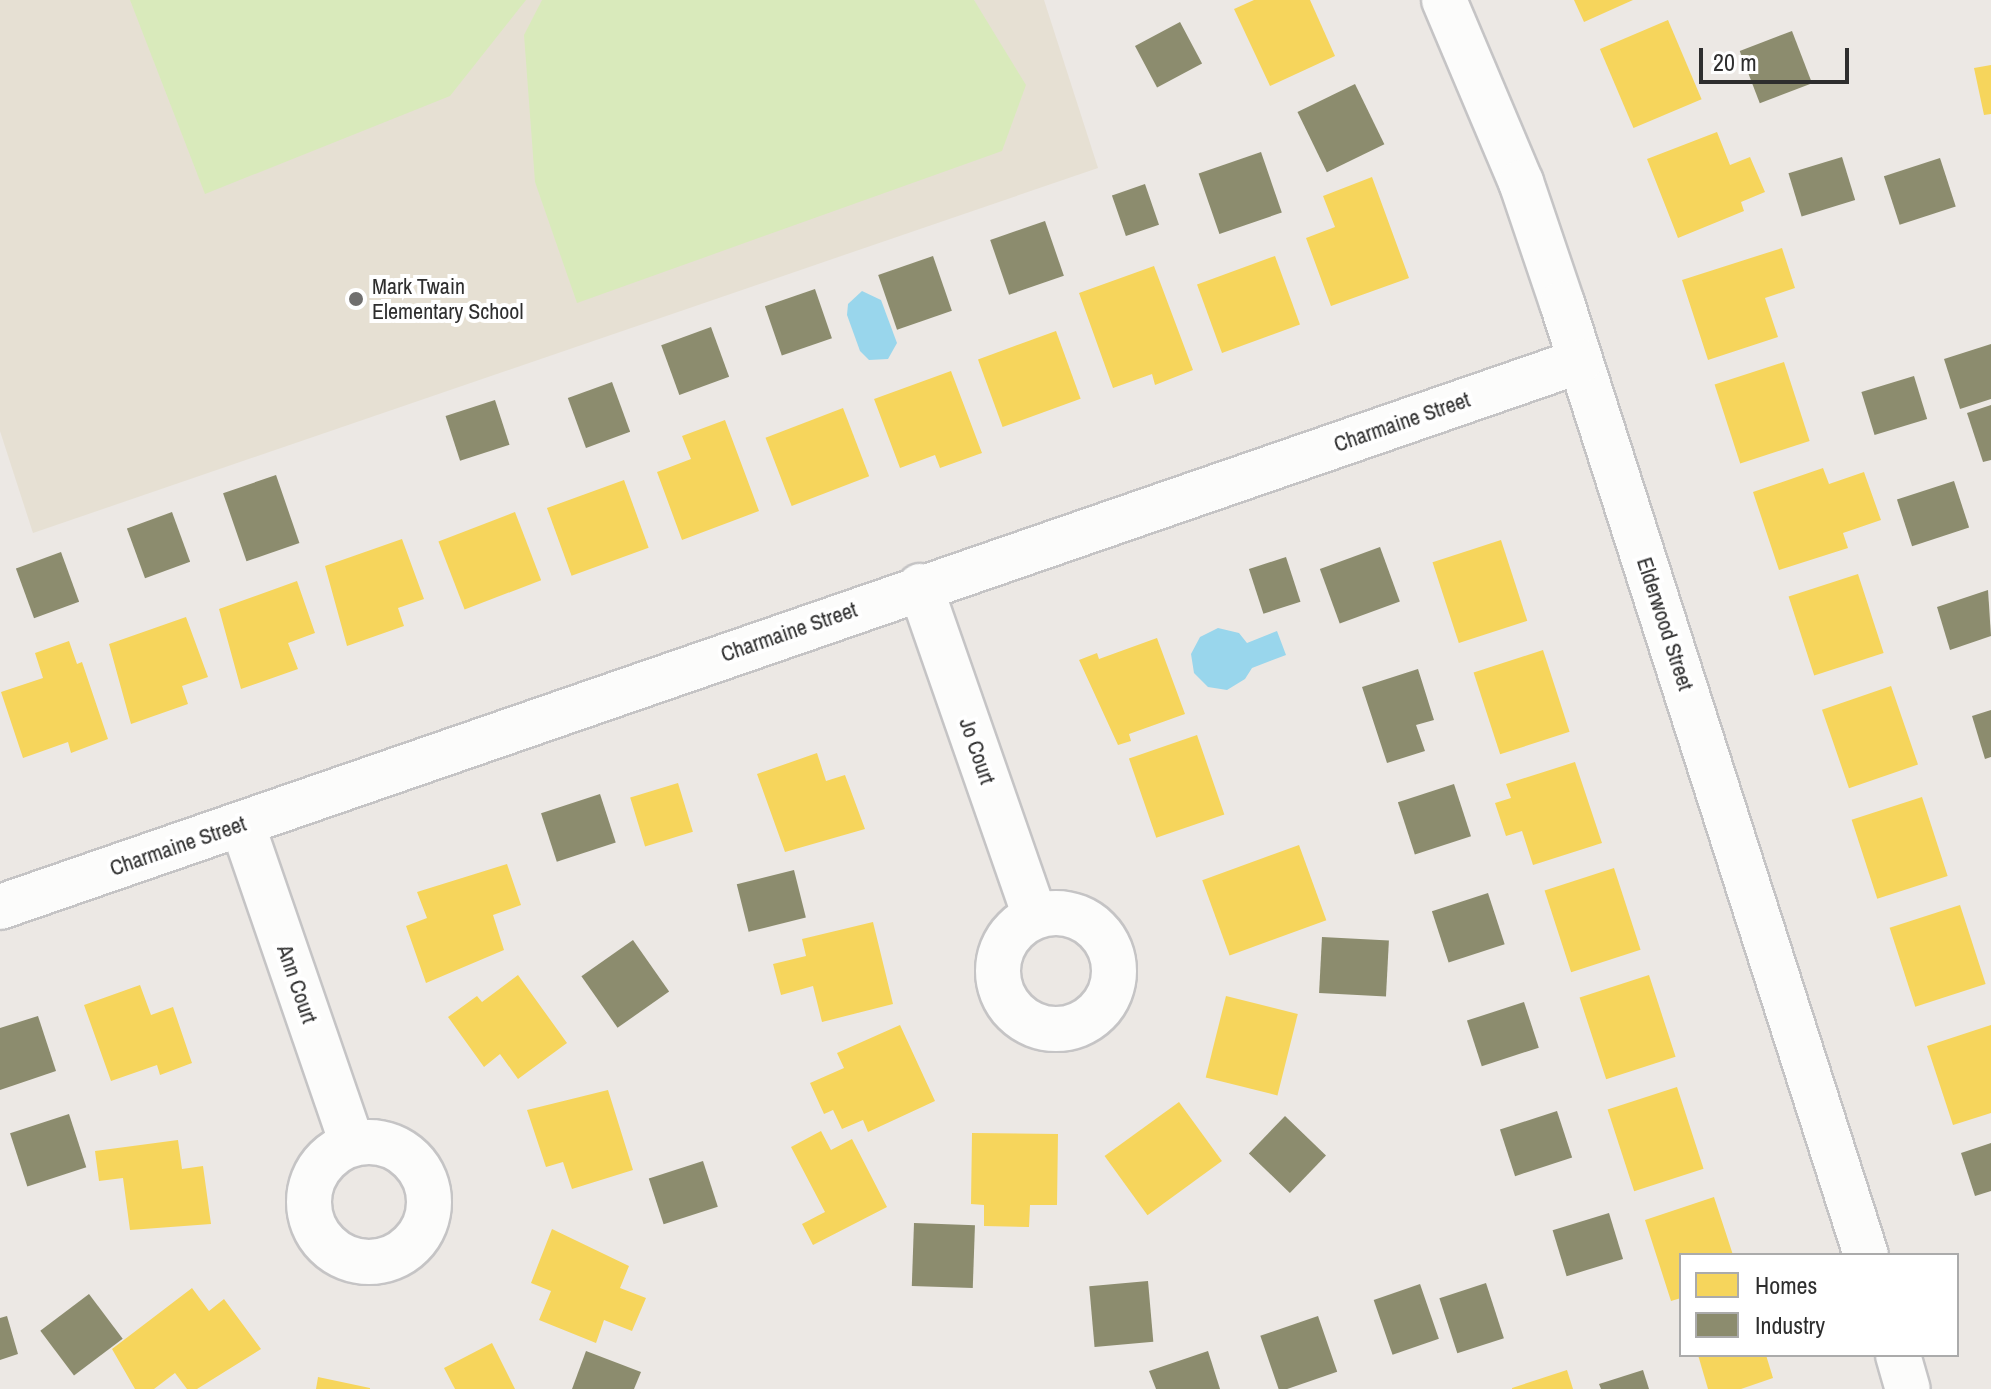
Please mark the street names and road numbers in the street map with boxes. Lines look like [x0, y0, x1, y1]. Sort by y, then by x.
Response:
street label: Charmaine Street [1330, 386, 1474, 458]
street label: Elderwood Street [1631, 554, 1699, 694]
street label: Charmaine Street [717, 596, 861, 668]
street label: Jo Court [953, 714, 1001, 788]
street label: Charmaine Street [106, 810, 250, 882]
street label: Ann Court [271, 941, 323, 1027]

